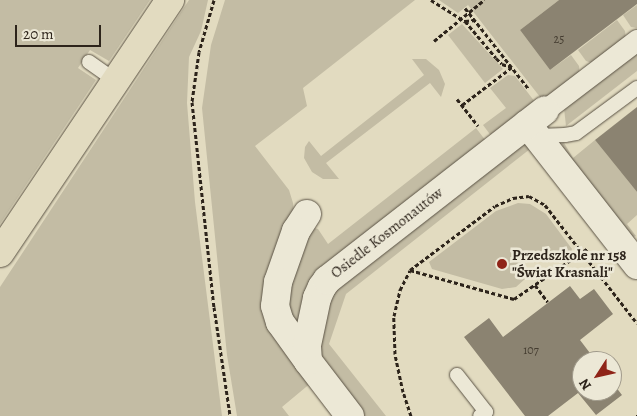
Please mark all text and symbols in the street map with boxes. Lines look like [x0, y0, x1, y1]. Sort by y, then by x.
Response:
scale bar [18, 15, 104, 47]
text: 20 m [23, 24, 54, 44]
house number: 25 [554, 33, 564, 47]
street label: Osiedle Kosmonautów [327, 184, 447, 282]
place label: Przedszkole nr 158 "Świat Krasnali" [512, 246, 627, 281]
marker: Przedszkole nr 158 "Świat Krasnali" [496, 258, 508, 270]
house number: 107 [523, 344, 539, 358]
north arrow [572, 351, 622, 401]
text: N [574, 375, 596, 394]

